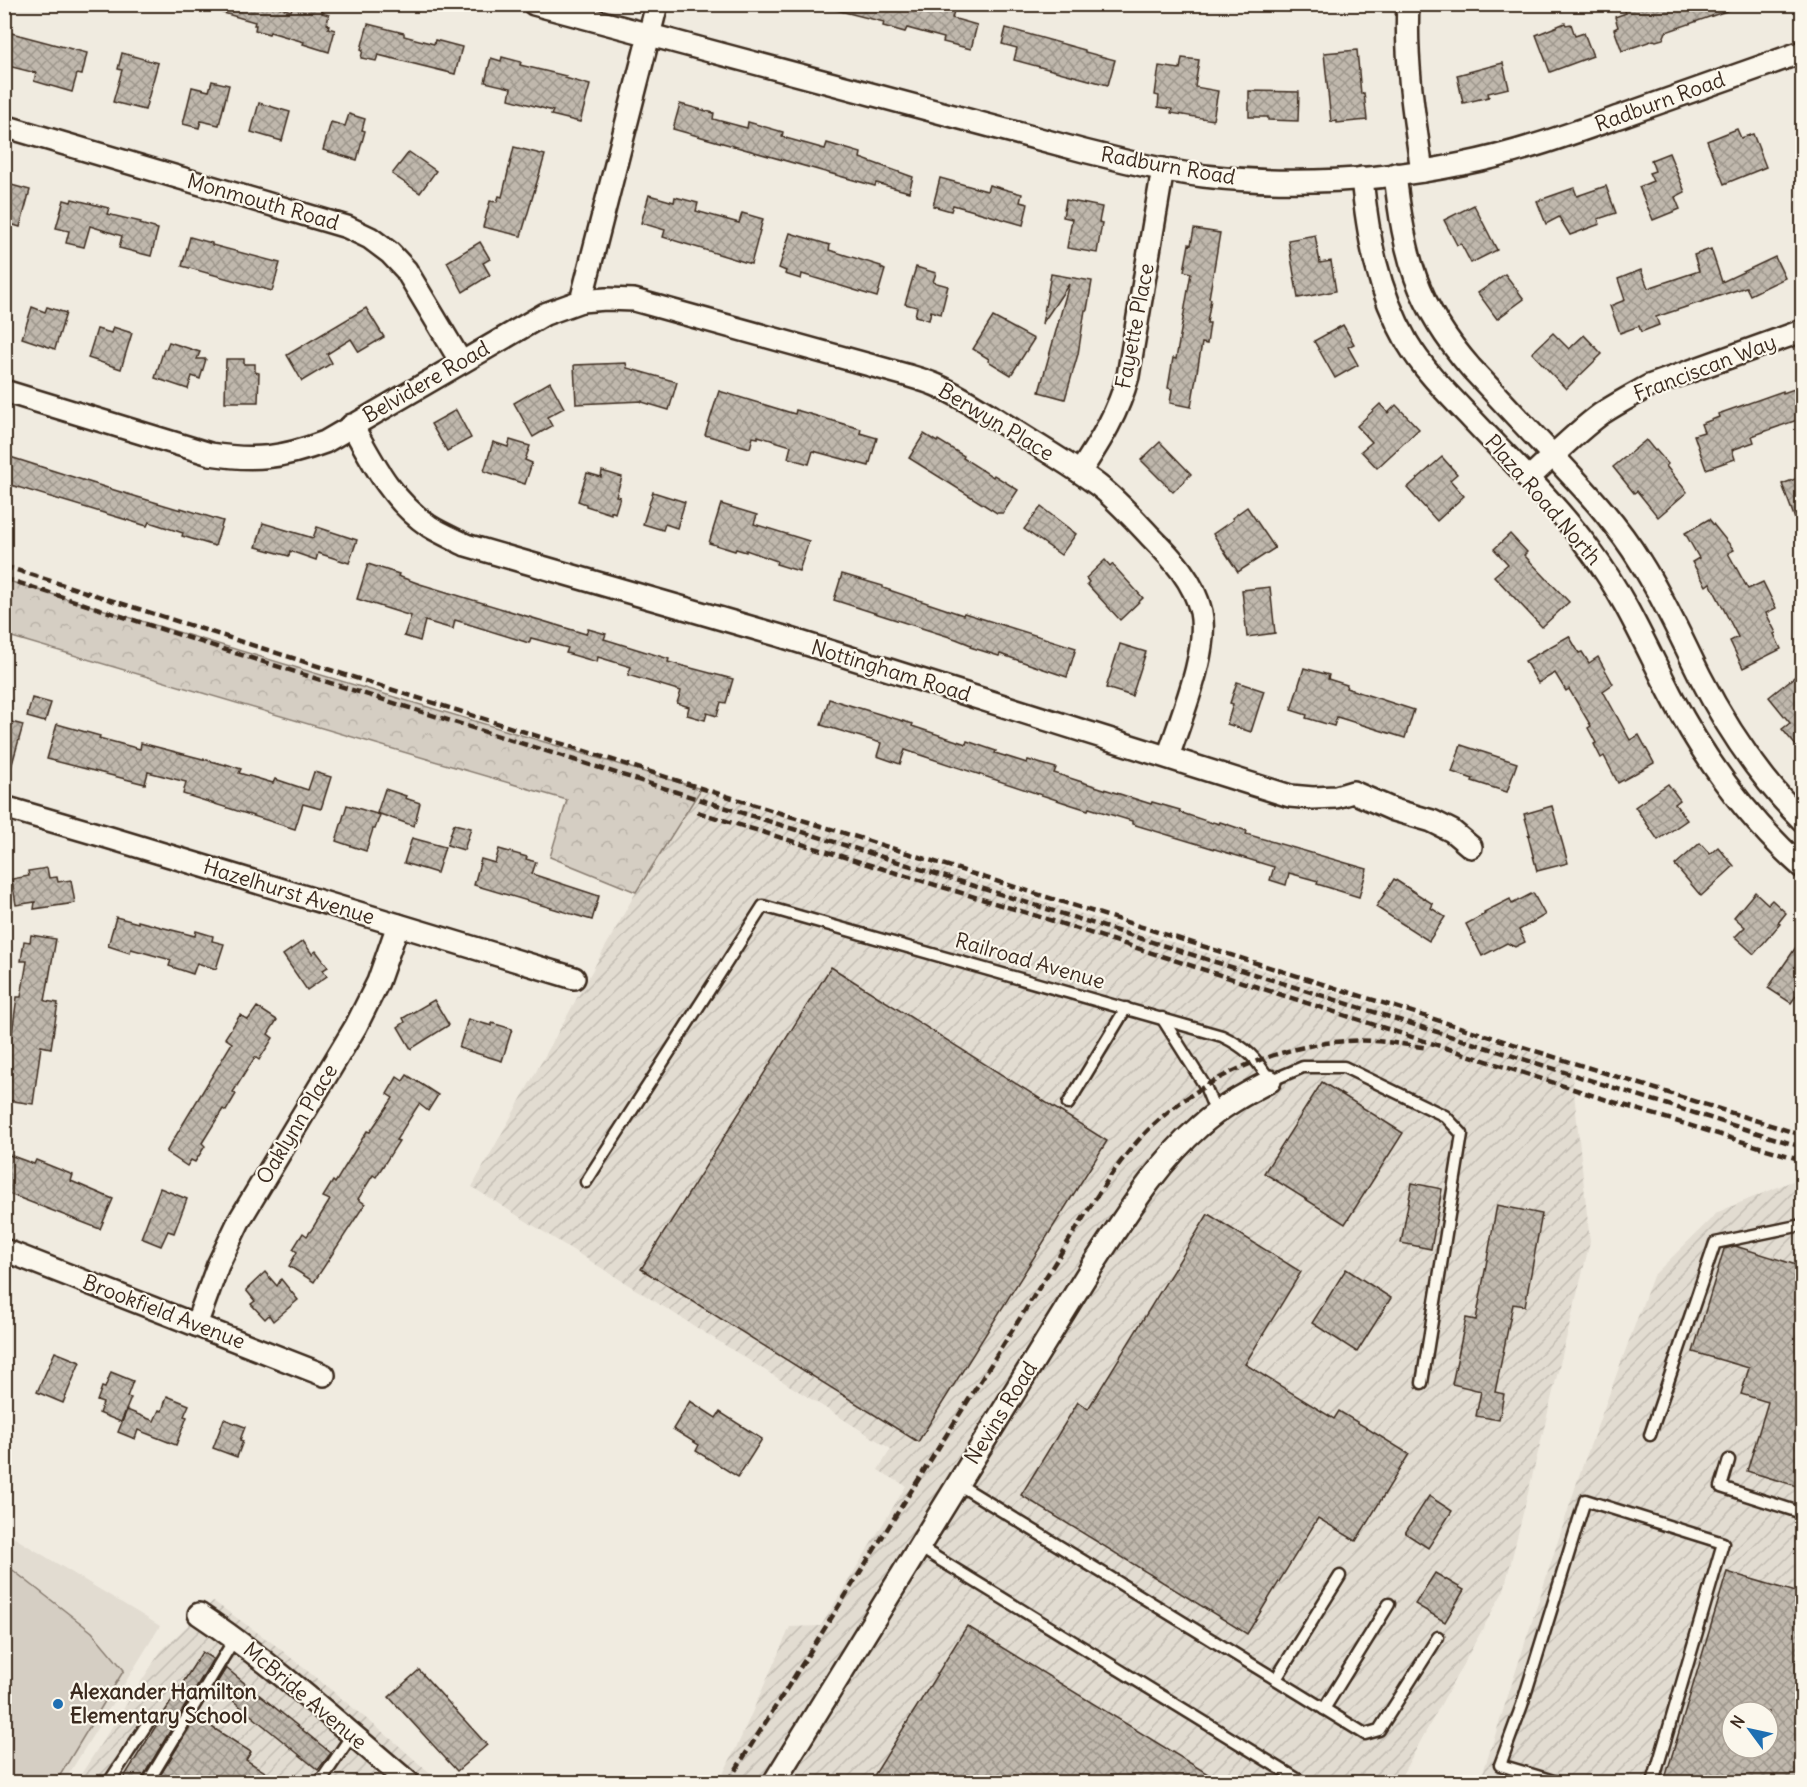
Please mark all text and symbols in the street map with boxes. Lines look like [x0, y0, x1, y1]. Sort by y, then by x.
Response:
street label: Radburn Road [1591, 66, 1729, 138]
street label: Radburn Road [1099, 140, 1238, 191]
street label: Monmouth Road [184, 167, 342, 236]
street label: Fayette Place [1109, 261, 1160, 391]
street label: Franciscan Way [1630, 328, 1780, 407]
street label: Belvidere Road [358, 334, 494, 429]
street label: Berwyn Place [934, 377, 1059, 467]
street label: Plaza Road North [1479, 429, 1607, 571]
street label: Nottingham Road [808, 633, 974, 708]
street label: Hazelhurst Avenue [200, 853, 378, 930]
street label: Railroad Avenue [952, 926, 1108, 995]
street label: Oaklynn Place [250, 1059, 343, 1189]
street label: Brookfield Avenue [79, 1268, 249, 1355]
street label: Nevins Road [958, 1356, 1043, 1469]
street label: McBride Avenue [238, 1636, 373, 1755]
place label: Alexander Hamilton Elementary School [70, 1678, 257, 1729]
marker: Alexander Hamilton Elementary School [51, 1697, 65, 1711]
north arrow [1720, 1700, 1780, 1760]
text: N [1726, 1712, 1749, 1732]

